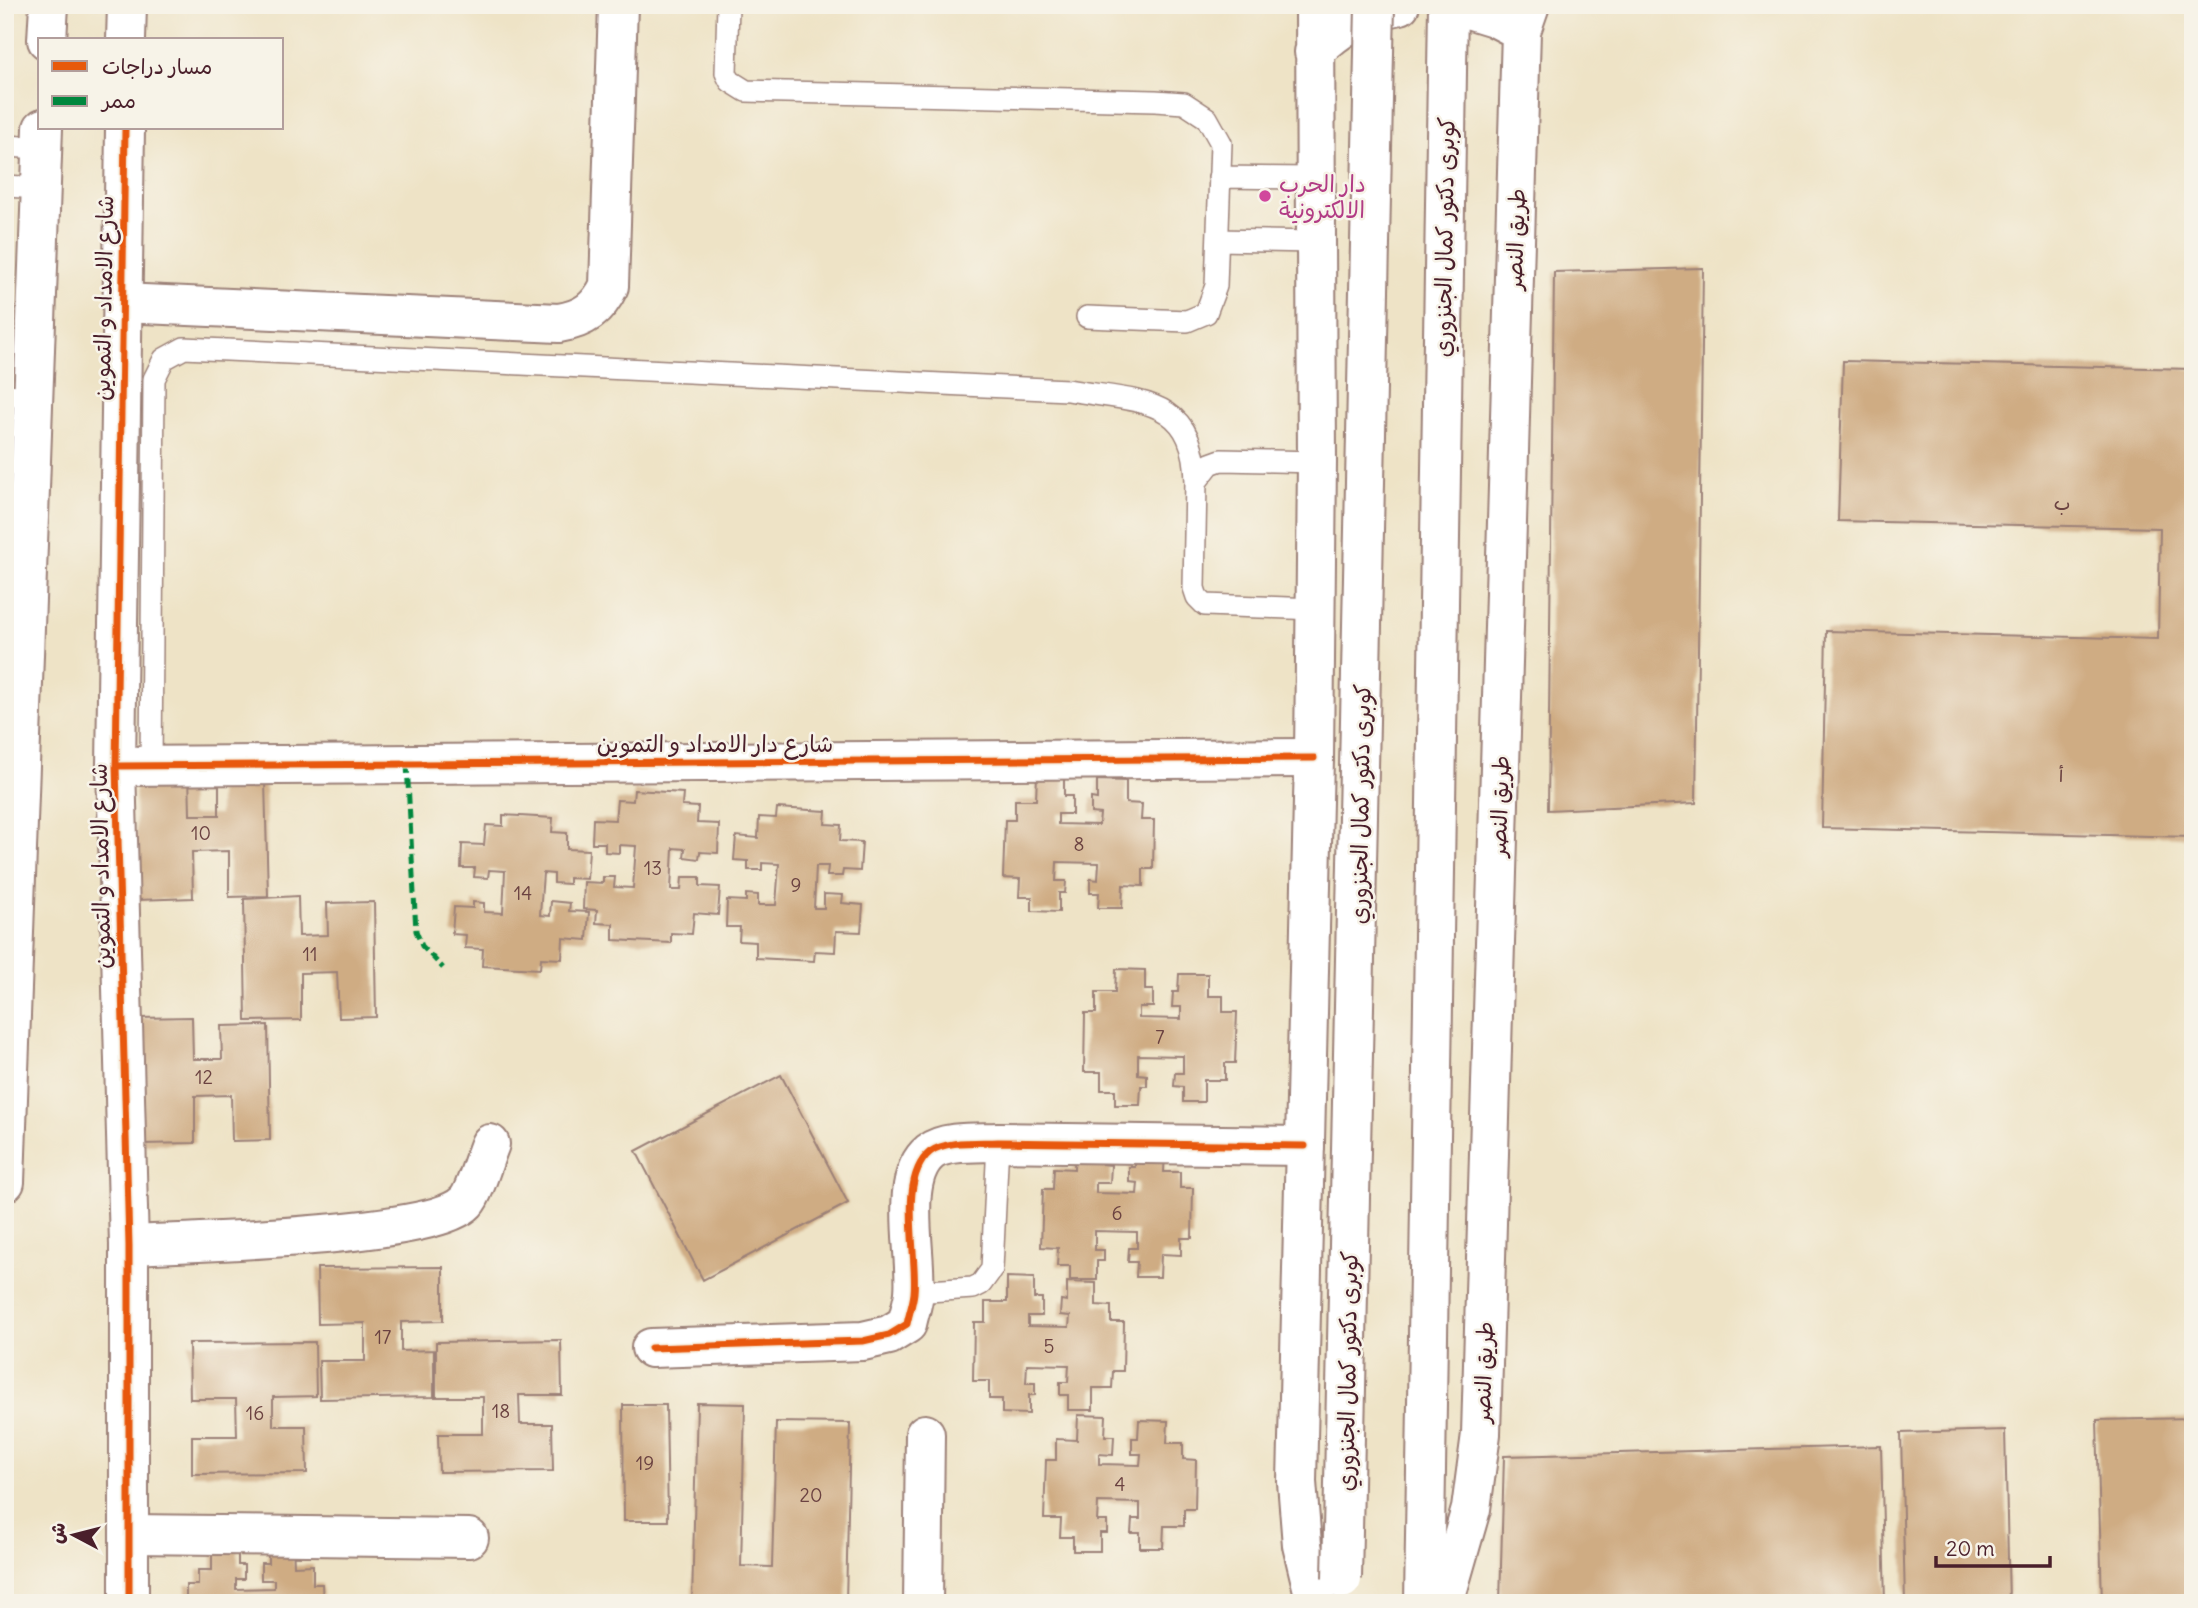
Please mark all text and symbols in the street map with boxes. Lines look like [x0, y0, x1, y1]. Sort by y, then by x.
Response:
legend [38, 38, 284, 130]
text: مسار دراجات [102, 53, 212, 80]
text: ممر [100, 87, 136, 114]
street label: كوبرى دكتور كمال الجنزوري [1427, 116, 1464, 358]
place label: دار الحرب الالكترونية [1279, 169, 1366, 224]
marker: دار الحرب الالكترونية [1257, 188, 1273, 204]
street label: طريق النصر [1499, 188, 1531, 292]
street label: شارع الامداد و التموين [87, 195, 121, 401]
house number: ب [2054, 491, 2070, 515]
street label: كوبرى دكتور كمال الجنزوري [1343, 683, 1380, 925]
street label: شارع دار الامداد و التموين [597, 729, 833, 760]
street label: طريق النصر [1483, 755, 1515, 859]
street label: شارع الامداد و التموين [84, 763, 118, 969]
house number: أ [2059, 763, 2064, 787]
house number: 10 [191, 821, 211, 845]
house number: 8 [1074, 832, 1084, 856]
house number: 13 [644, 856, 662, 880]
house number: 9 [791, 873, 801, 897]
house number: 14 [514, 881, 532, 905]
house number: 11 [302, 942, 318, 966]
house number: 7 [1155, 1025, 1165, 1049]
house number: 12 [195, 1065, 213, 1089]
house number: 6 [1112, 1201, 1122, 1225]
street label: كوبرى دكتور كمال الجنزوري [1330, 1250, 1367, 1492]
street label: طريق النصر [1467, 1321, 1499, 1425]
house number: 17 [375, 1325, 391, 1349]
house number: 5 [1044, 1334, 1054, 1358]
house number: 18 [492, 1399, 510, 1423]
house number: 16 [246, 1401, 264, 1425]
house number: 19 [636, 1451, 654, 1475]
house number: 4 [1115, 1472, 1126, 1496]
house number: 20 [800, 1483, 822, 1507]
north arrow [38, 1500, 108, 1570]
text: ش [44, 1521, 70, 1545]
scale bar [1936, 1524, 2049, 1568]
text: 20 m [1946, 1535, 1995, 1562]

